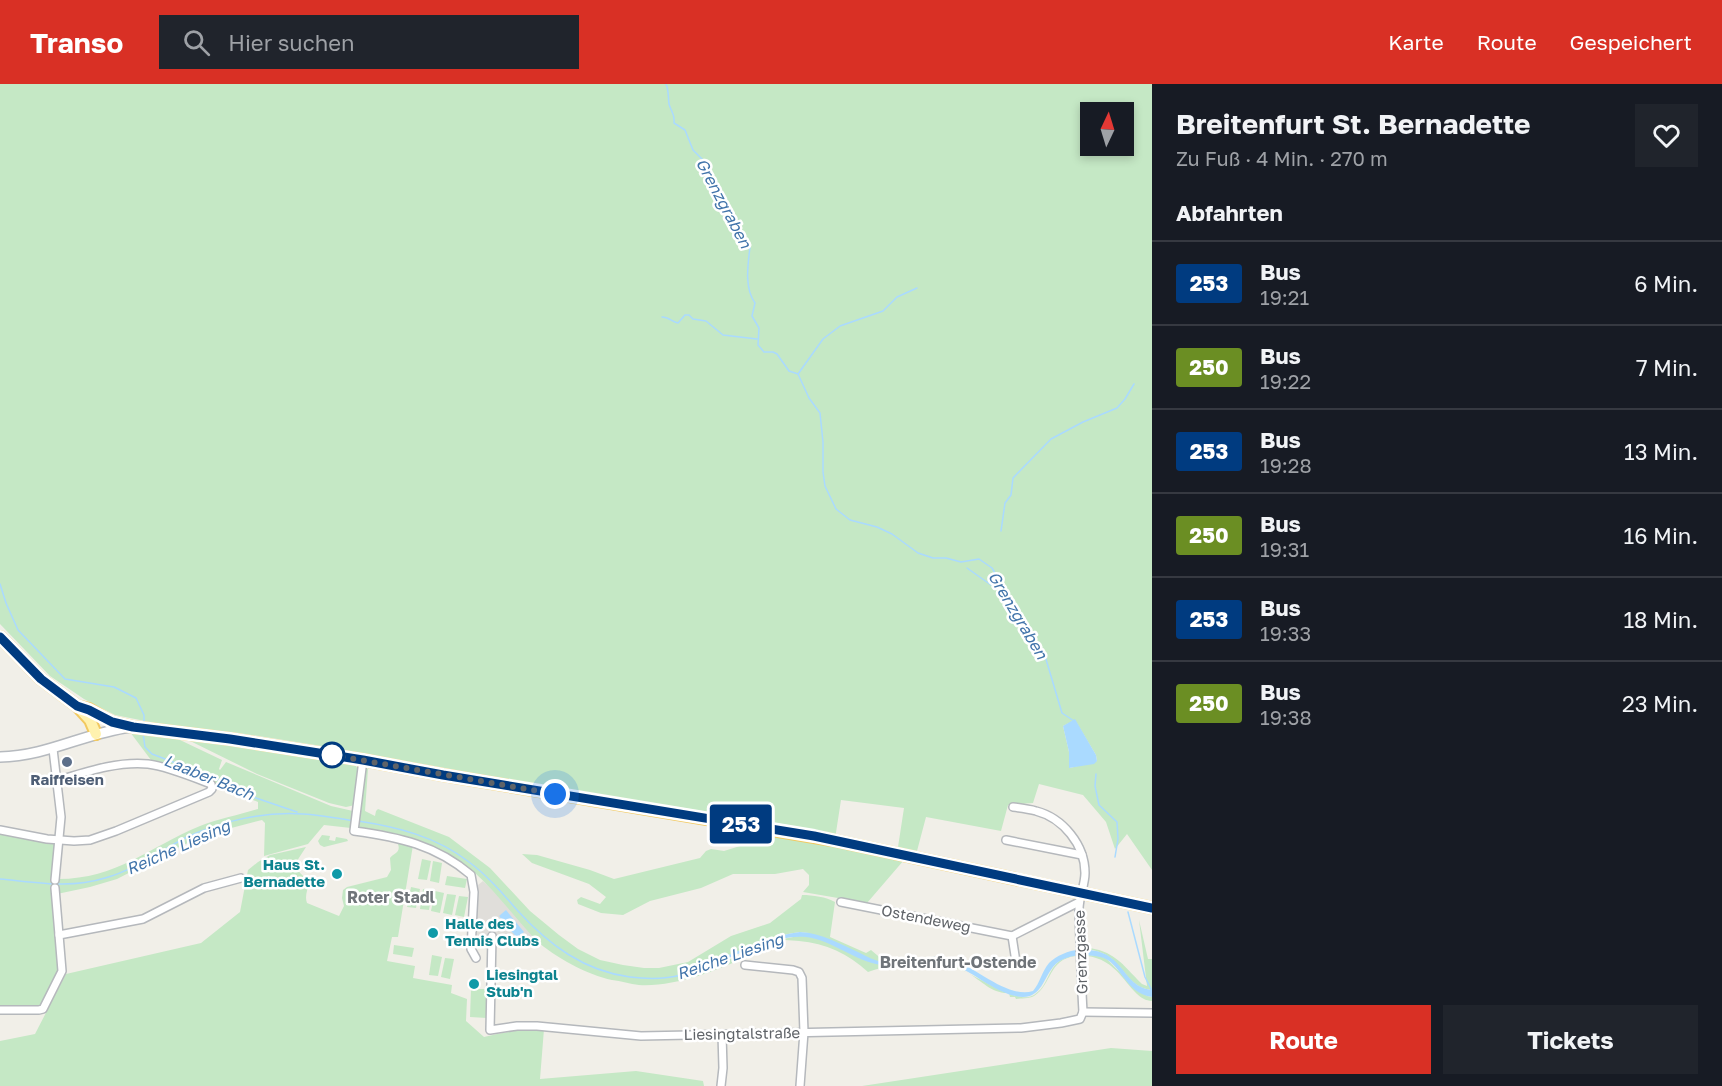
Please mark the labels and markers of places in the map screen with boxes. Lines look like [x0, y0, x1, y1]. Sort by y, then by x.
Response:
unlabelled marker [319, 742, 345, 768]
marker: Raiffeisen [60, 755, 74, 769]
place label: Raiffeisen [30, 770, 104, 788]
place label: Haus St. Bernadette [243, 855, 325, 890]
marker: Haus St. Bernadette [330, 867, 344, 881]
place label: Halle des Tennis Clubs [445, 914, 539, 949]
marker: Halle des Tennis Clubs [426, 926, 440, 940]
place label: Liesingtal Stub'n [486, 965, 558, 1000]
marker: Liesingtal Stub'n [467, 977, 481, 991]

